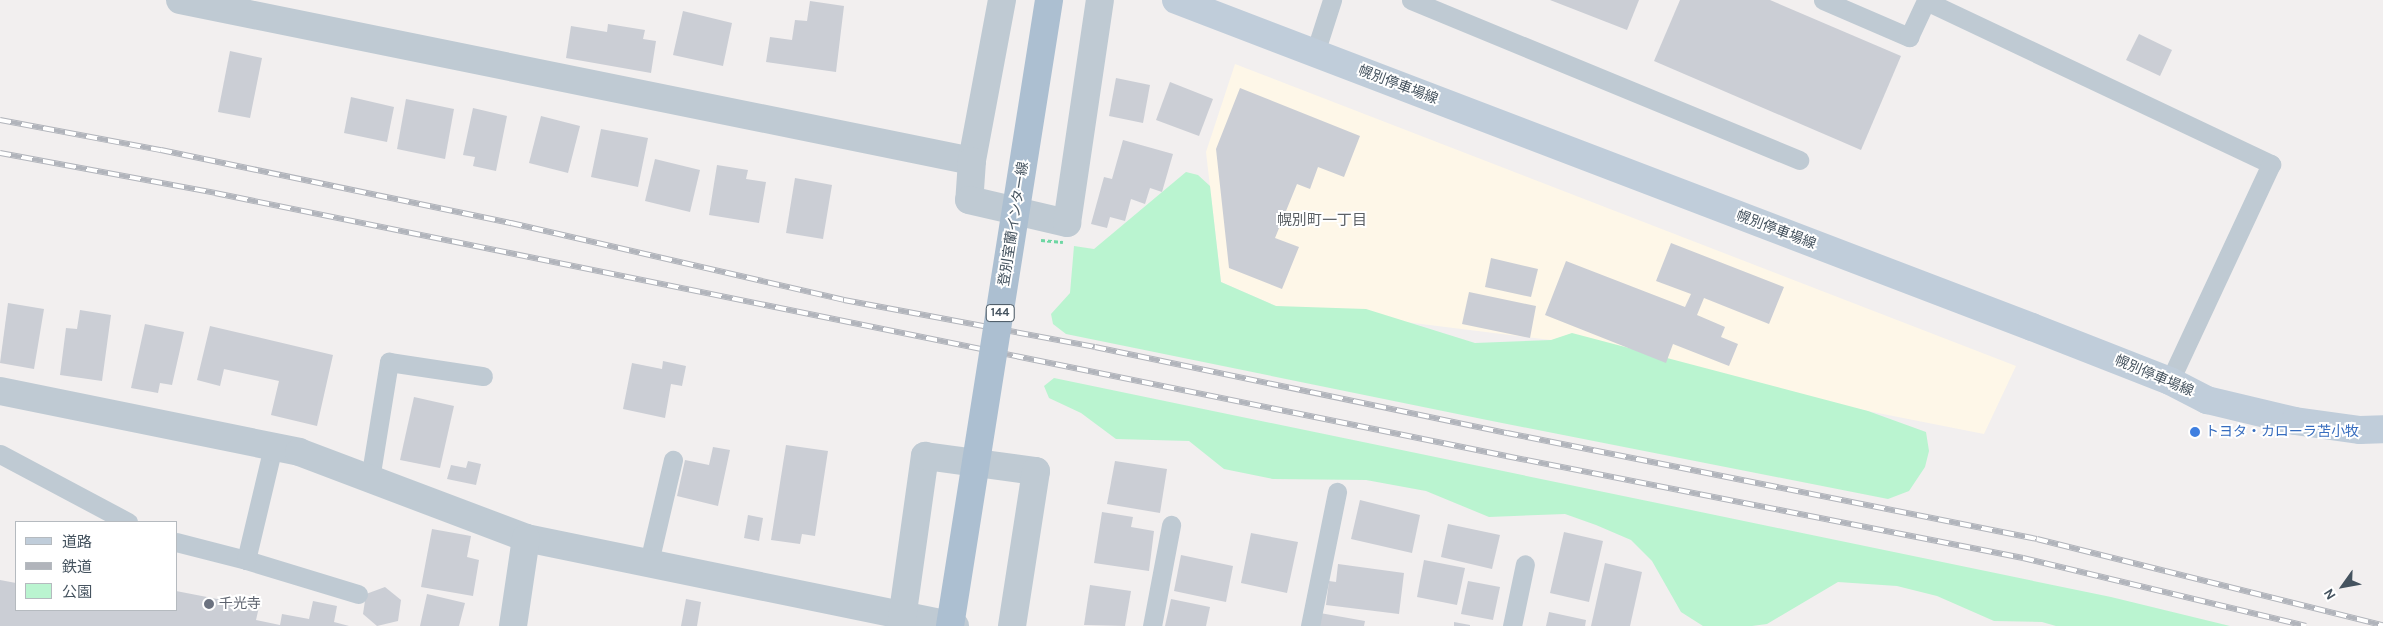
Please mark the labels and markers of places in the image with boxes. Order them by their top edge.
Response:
place label: トヨタ・カローラ苫小牧 [2205,424,2359,440]
marker: トヨタ・カローラ苫小牧 [2189,426,2201,438]
place label: 千光寺 [219,596,261,612]
marker: 千光寺 [203,598,215,610]

